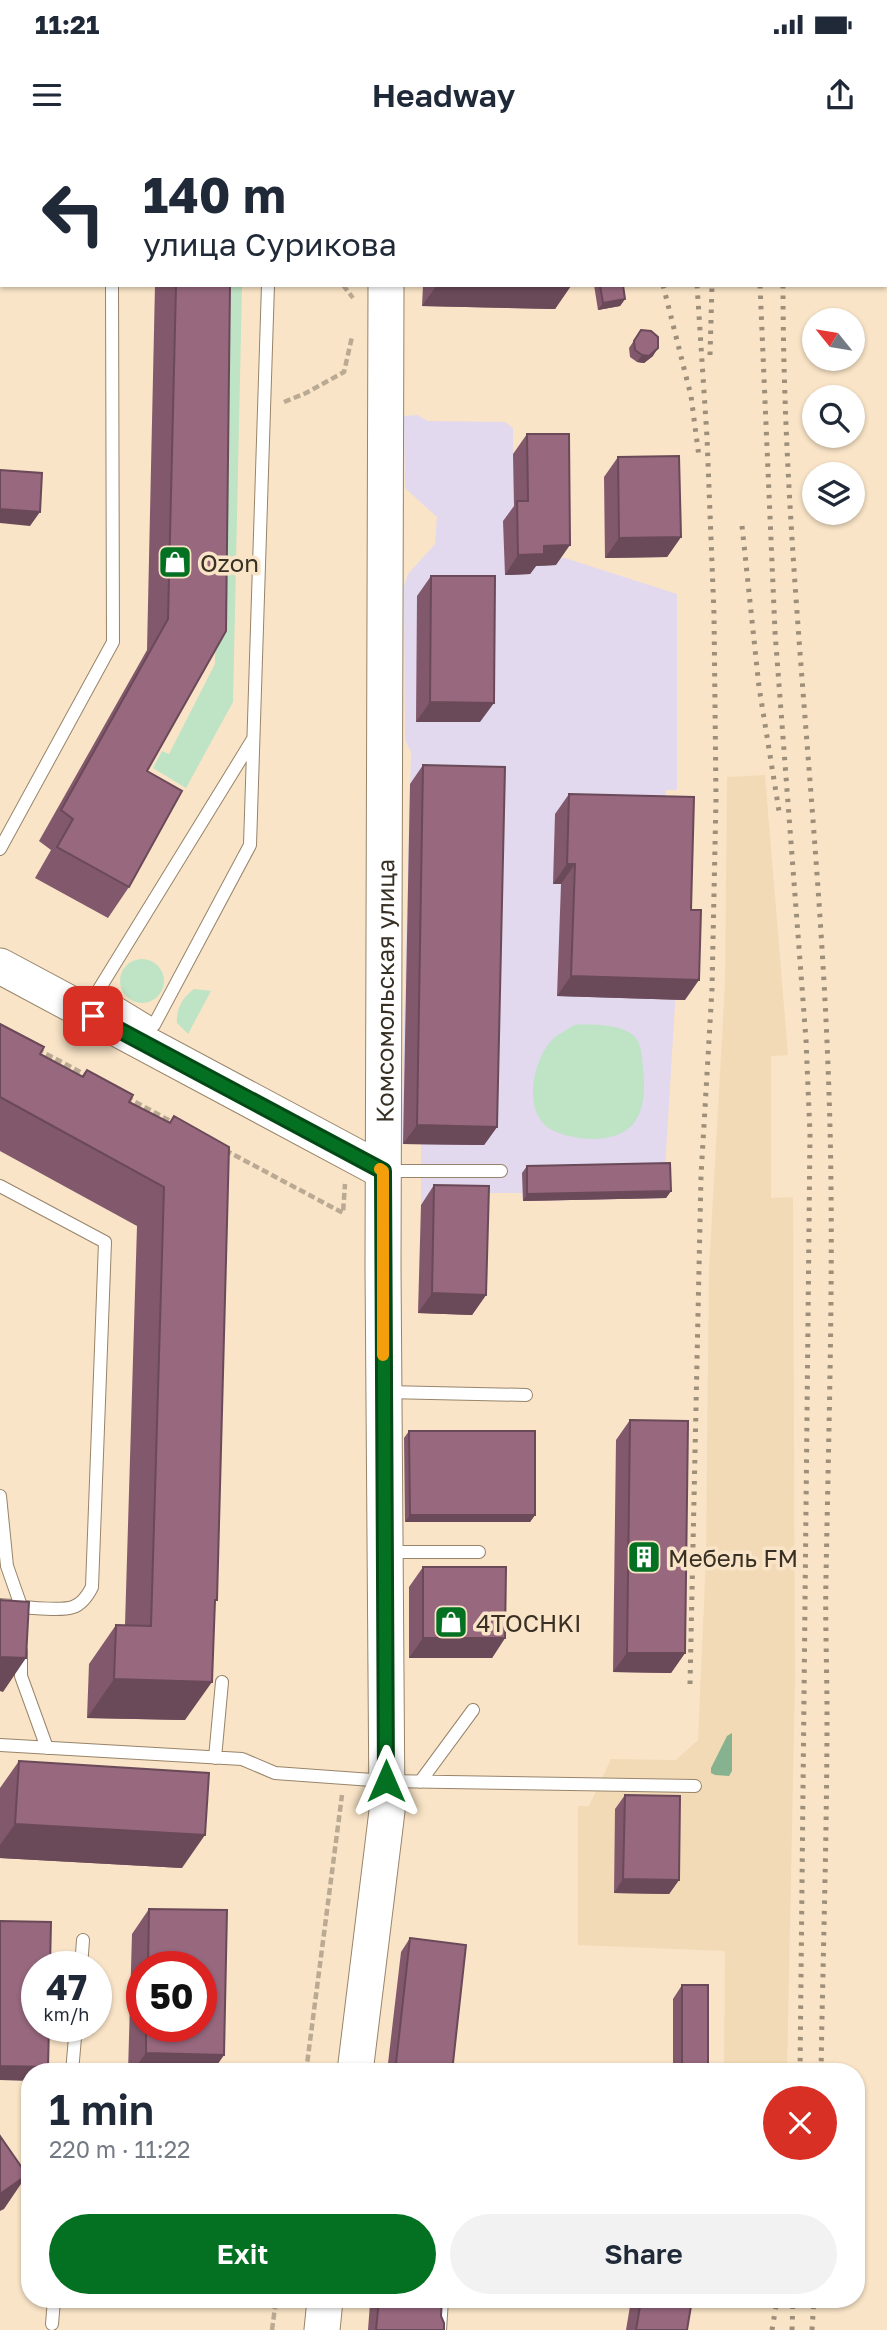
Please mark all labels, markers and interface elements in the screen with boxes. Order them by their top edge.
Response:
text: 11:21 [35,9,99,40]
icon: menu [28,76,66,114]
text: Headway [372,76,515,114]
icon: share [821,76,859,114]
text: 140 m [143,165,286,224]
icon: left [28,168,119,259]
text: улица Сурикова [143,225,397,263]
north arrow [802,308,864,371]
map controls [802,308,865,525]
button: search [802,385,865,448]
button: layers [802,462,865,525]
shop icon: Ozon [156,543,194,581]
place label: Ozon [200,548,259,577]
street label: Комсомольская улица [369,859,399,1123]
pin [63,986,123,1046]
icon: arrive [74,997,112,1035]
building icon: Мебель FM [625,1538,663,1576]
place label: Мебель FM [668,1543,798,1572]
shop icon: 4TOCHKI [432,1603,470,1641]
place label: 4TOCHKI [476,1608,581,1637]
position arrow [349,1744,423,1818]
speed limit sign: 50 [126,1951,217,2042]
text: 47 [46,1966,87,2008]
text: km/h [44,2003,89,2025]
text: 1 min [49,2084,154,2134]
button: close [763,2086,837,2160]
text: 220 m · 11:22 [49,2135,190,2163]
button: Exit [49,2214,436,2294]
button: Share [450,2214,837,2294]

